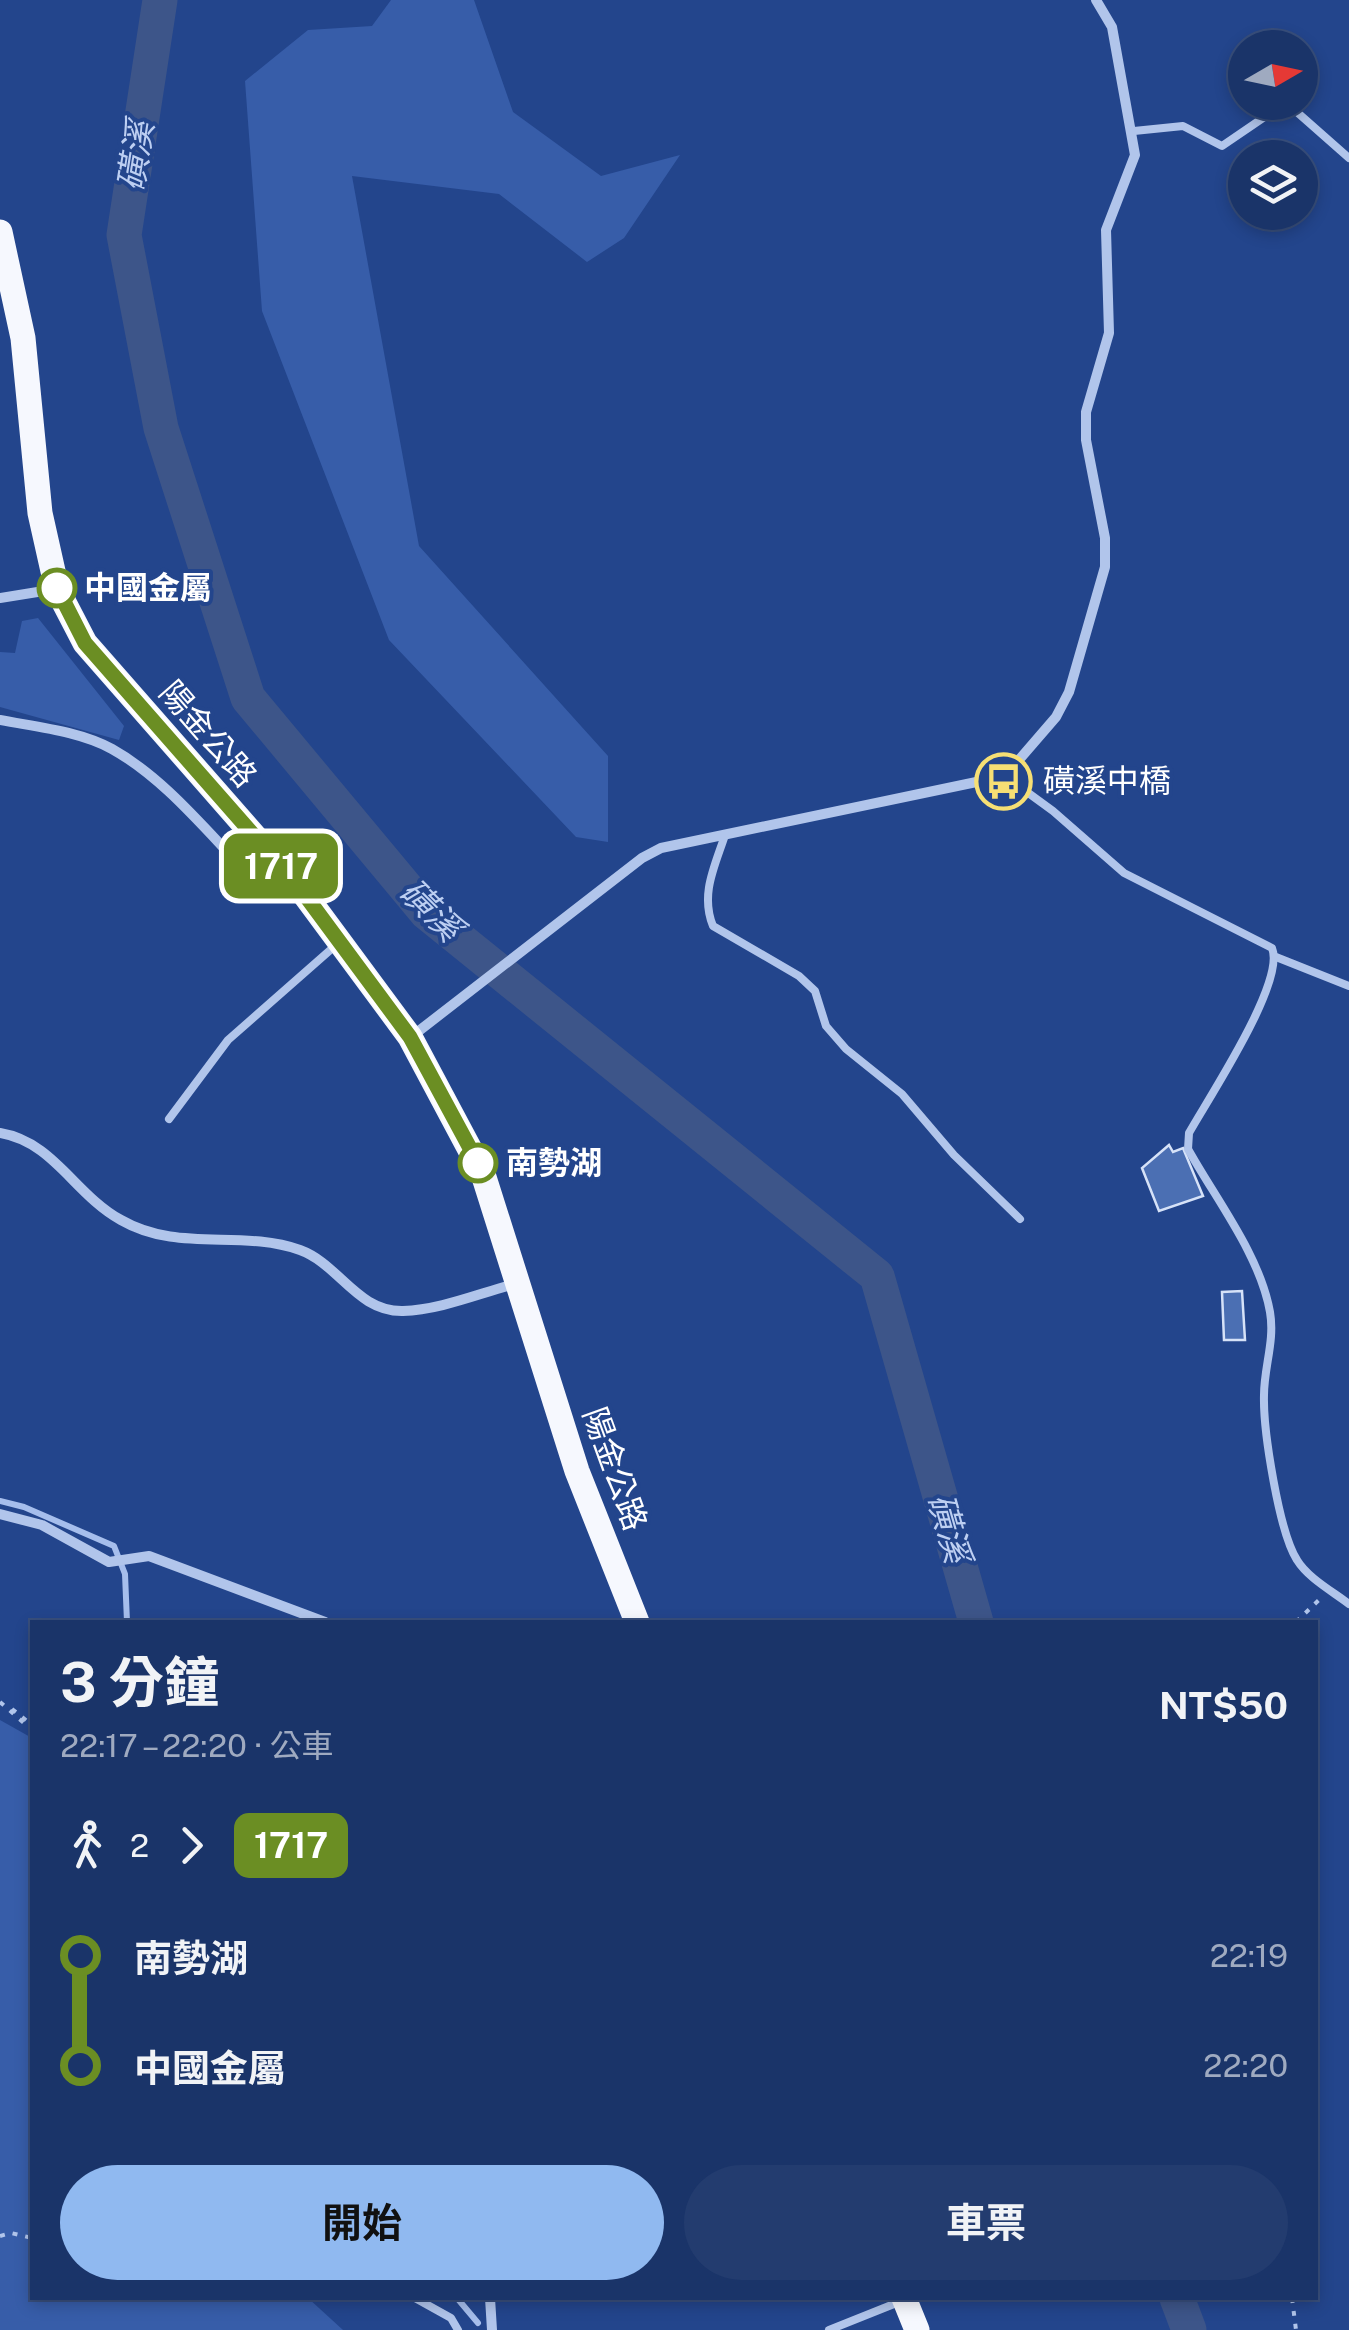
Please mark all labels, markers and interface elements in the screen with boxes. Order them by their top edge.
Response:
north arrow [1228,30,1318,120]
map controls [1228,30,1318,230]
water label: 磺溪 [110,113,162,194]
button: layers [1228,140,1318,230]
marker: 中國金屬 [38,569,76,607]
place label: 中國金屬 [84,569,212,606]
street label: 陽金公路 [152,673,264,794]
bus stop icon: 磺溪中橋 [974,751,1034,811]
place label: 磺溪中橋 [1043,762,1171,799]
line badge: 1717 [211,834,351,898]
text: 1717 [244,846,318,887]
water label: 磺溪 [392,870,474,952]
marker: 南勢湖 [459,1144,497,1182]
place label: 南勢湖 [506,1144,602,1181]
street label: 陽金公路 [576,1402,655,1535]
water label: 磺溪 [920,1489,980,1572]
text: 3 分鐘 [60,1650,219,1714]
text: NT$50 [1159,1683,1288,1728]
text: 22:17 – 22:20 · 公車 [60,1727,333,1764]
icon: walk [60,1818,115,1873]
icon: forward [164,1818,219,1873]
text: 1717 [254,1825,328,1866]
text: 2 [130,1827,149,1864]
text: 南勢湖 [134,1936,248,1981]
text: 22:19 [1210,1937,1288,1974]
text: 中國金屬 [134,2046,286,2091]
text: 22:20 [1203,2047,1288,2084]
button: 開始 [60,2165,664,2280]
button: 車票 [684,2165,1288,2280]

